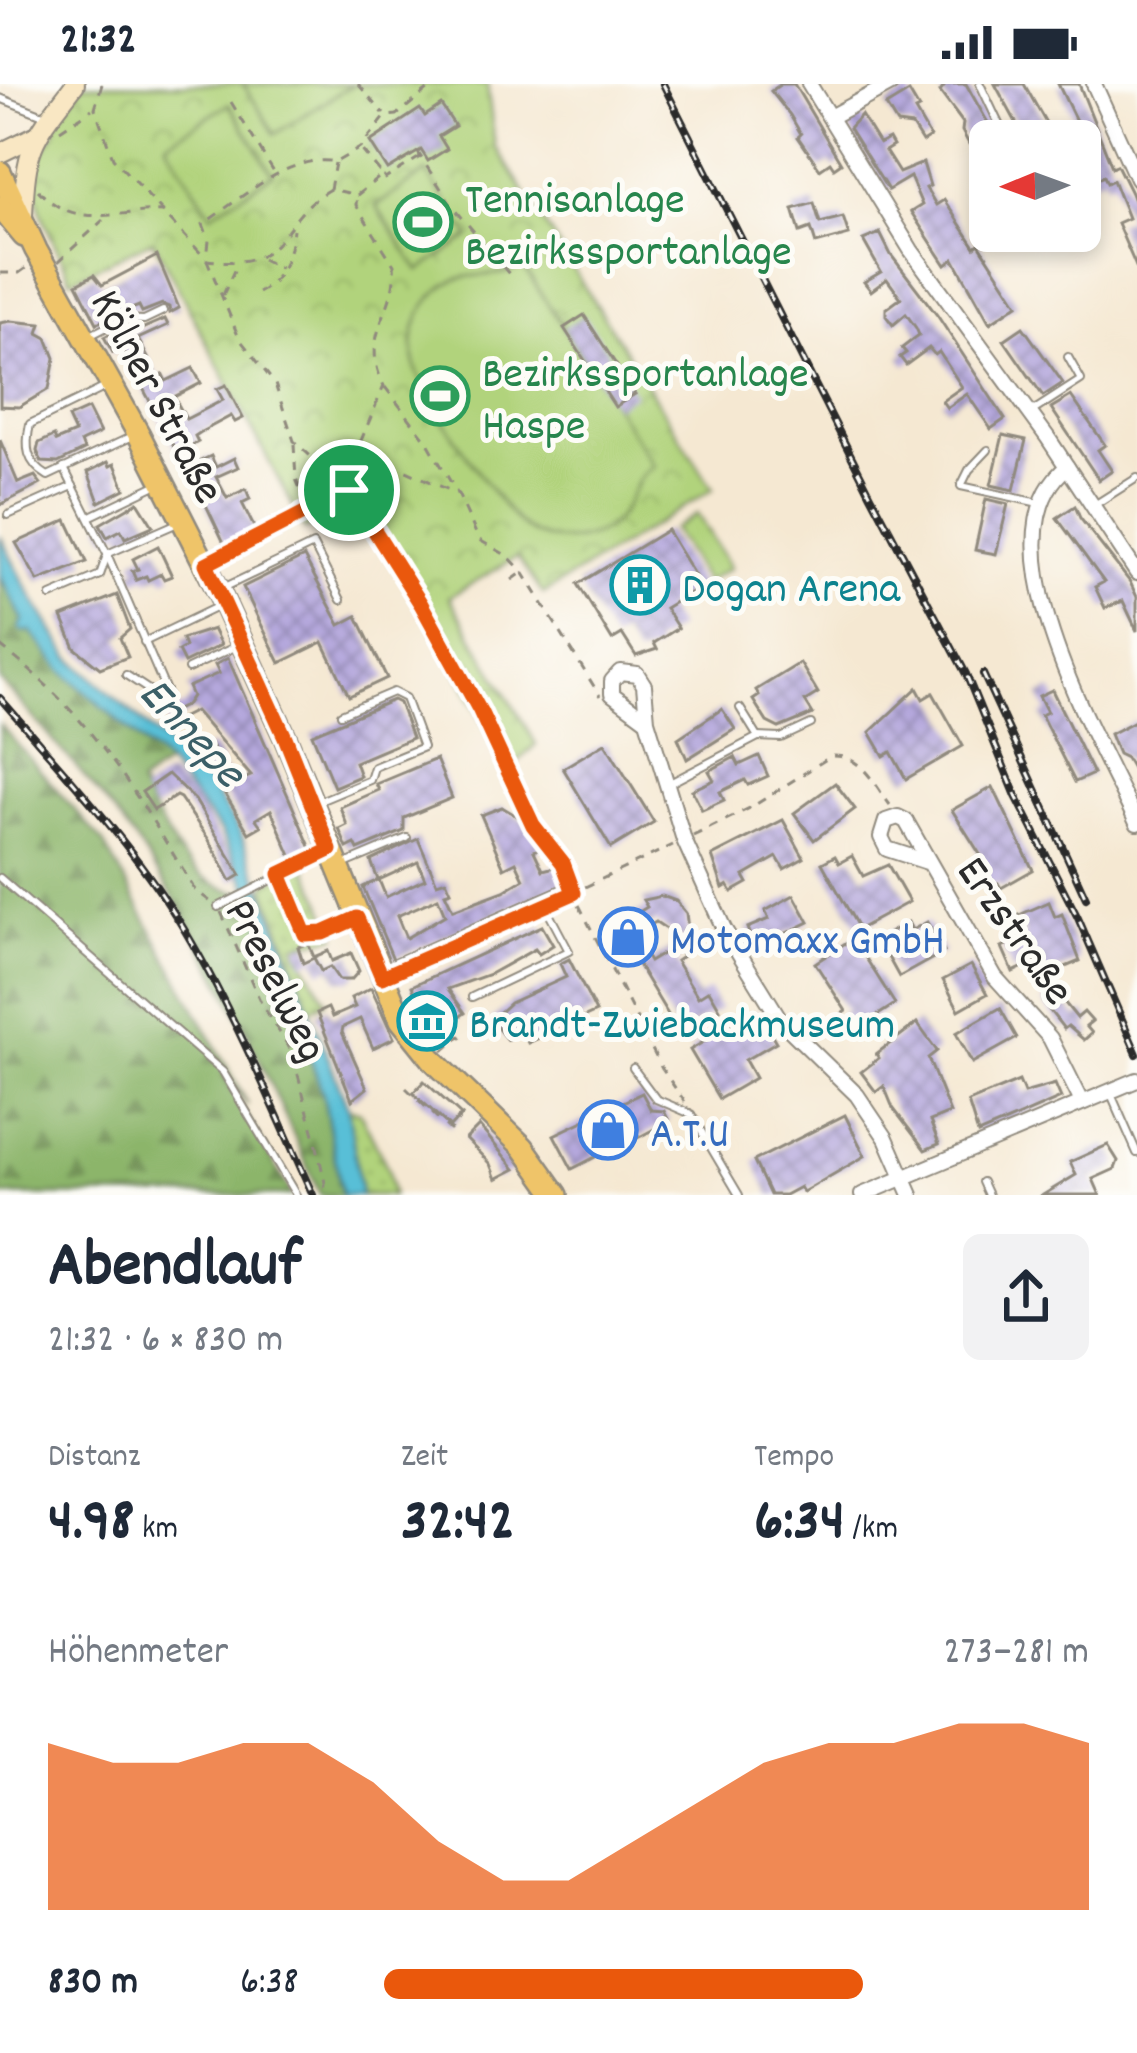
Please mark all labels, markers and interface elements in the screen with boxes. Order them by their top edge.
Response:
text: 21:32 [60,10,137,74]
north arrow [969,120,1101,252]
map controls [969,120,1101,252]
place label: Tennisanlage Bezirkssportanlage [465,171,792,287]
sports icon: Tennisanlage Bezirkssportanlage [392,191,454,253]
street label: Kölner Straße [71,280,237,517]
place label: Bezirkssportanlage Haspe [482,345,809,461]
sports icon: Bezirkssportanlage Haspe [409,365,471,427]
pin [298,439,400,541]
icon: arrive [316,457,382,523]
building icon: Dogan Arena [609,554,671,616]
place label: Dogan Arena [682,560,901,624]
water label: Ennepe [120,664,261,808]
street label: Erzstraße [938,846,1087,1020]
street label: Preselweg [205,890,341,1075]
shop icon: Motomaxx GmbH [597,906,659,968]
place label: Motomaxx GmbH [670,912,945,976]
museum icon: Brandt-Zwiebackmuseum [396,990,458,1052]
place label: Brandt-Zwiebackmuseum [469,996,895,1060]
shop icon: A.T.U [577,1099,639,1161]
place label: A.T.U [650,1105,729,1169]
text: Abendlauf [48,1223,301,1317]
button: share [963,1234,1089,1360]
text: 21:32 · 6 × 830 m [48,1315,283,1370]
text: Distanz [48,1435,140,1482]
text: Zeit [401,1435,448,1482]
text: Tempo [754,1435,834,1482]
text: 4.98 [48,1482,134,1568]
text: 32:42 [401,1482,515,1568]
text: 6:34 [754,1482,845,1568]
text: km [134,1507,178,1554]
text: /km [845,1507,898,1554]
text: Höhenmeter [48,1627,228,1682]
text: 273–281 m [943,1627,1089,1682]
text: 830 m [48,1957,138,2012]
text: 6:38 [240,1957,299,2012]

